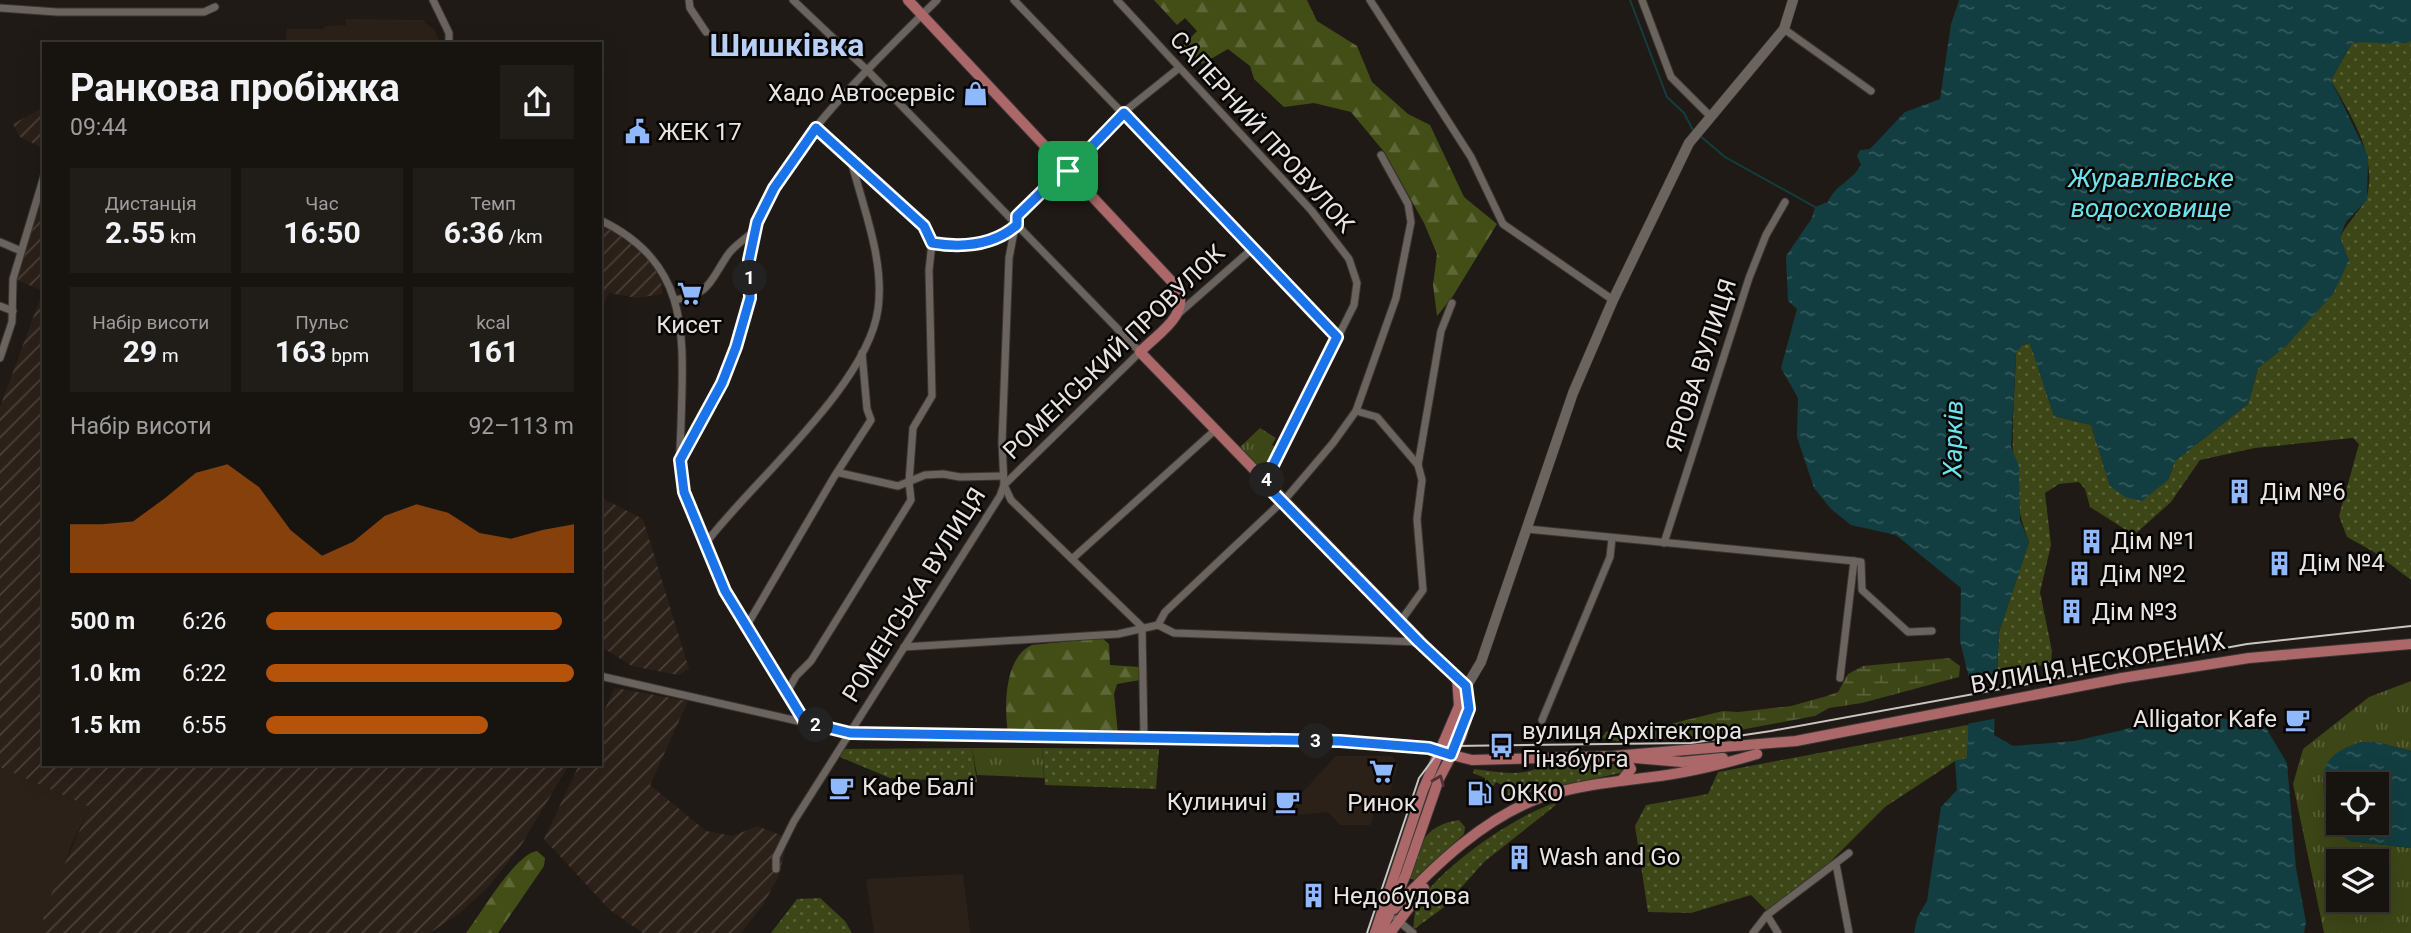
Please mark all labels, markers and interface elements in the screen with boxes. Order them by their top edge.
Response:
street label: САПЕРНИЙ ПРОВУЛОК [1164,25,1360,239]
district label: Шишківка [710,26,864,64]
button: share [500,65,574,139]
text: Ранкова пробіжка [70,66,400,110]
place label: Хадо Автосервіс [768,79,955,107]
shop icon: Хадо Автосервіс [961,79,989,107]
text: 09:44 [70,114,127,141]
public building icon: ЖЕК 17 [624,118,652,146]
place label: ЖЕК 17 [658,118,742,146]
pin [1038,141,1098,201]
icon: arrive [1049,152,1087,190]
water label: Журавлівське водосховище [2066,163,2234,223]
text: Дистанція [105,192,197,215]
text: Час [305,192,339,215]
text: Темп [471,192,516,215]
text: 2.55 [105,215,165,250]
text: 16:50 [283,215,361,250]
text: 6:36 [444,215,504,250]
text: km [165,225,196,248]
text: /km [504,225,543,248]
street label: РОМЕНСЬКИЙ ПРОВУЛОК [998,239,1231,465]
pin: 1 [732,260,768,296]
text: 1 [744,266,755,289]
street label: ЯРОВА ВУЛИЦЯ [1660,275,1742,455]
supermarket icon: Кисет [675,280,703,308]
text: Набір висоти [92,311,209,334]
text: Пульс [295,311,349,334]
text: kcal [476,311,511,334]
place label: Кисет [656,311,722,339]
text: 29 [123,334,157,369]
text: 163 [275,334,326,369]
text: 161 [468,334,519,369]
text: m [157,344,179,367]
text: bpm [326,344,369,367]
water label: Харків [1937,400,1969,479]
text: Набір висоти [70,413,212,440]
text: 92–113 m [468,413,574,440]
pin: 4 [1250,462,1284,498]
text: 4 [1261,468,1272,491]
building icon: Дім №6 [2226,478,2254,506]
place label: Дім №6 [2260,478,2346,506]
street label: РОМЕНСЬКА ВУЛИЦЯ [837,483,991,707]
building icon: Дім №1 [2077,527,2105,555]
place label: Дім №1 [2111,527,2197,555]
building icon: Дім №4 [2265,549,2293,577]
place label: Дім №4 [2299,549,2385,577]
building icon: Дім №2 [2066,560,2094,588]
place label: Дім №2 [2100,560,2186,588]
building icon: Дім №3 [2058,598,2086,626]
place label: Дім №3 [2092,598,2178,626]
text: 500 m [70,608,135,635]
text: 6:26 [182,608,226,635]
street label: ВУЛИЦЯ НЕСКОРЕНИХ [1968,627,2228,699]
text: 1.0 km [70,660,141,687]
text: 6:22 [182,660,226,687]
place label: Alligator Kafe [2133,705,2277,733]
cafe icon: Alligator Kafe [2283,705,2311,733]
pin: 2 [798,708,834,742]
text: 1.5 km [70,712,141,739]
text: 6:55 [182,712,226,739]
text: 2 [810,713,821,736]
place label: вулиця Архітектора Гінзбурга [1522,717,1742,773]
pin: 3 [1298,724,1334,758]
text: 3 [1310,729,1321,752]
bus stop icon: вулиця Архітектора Гінзбурга [1488,731,1516,759]
supermarket icon: Ринок [1368,758,1396,786]
map controls [2326,772,2389,912]
button: locate [2326,772,2389,835]
cafe icon: Кафе Балі [828,773,856,801]
place label: Кафе Балі [862,773,974,801]
one-way arrow [1431,775,1445,787]
fuel station icon: ОККО [1466,779,1494,807]
place label: ОККО [1500,779,1564,807]
place label: Кулиничі [1167,788,1267,816]
cafe icon: Кулиничі [1273,788,1301,816]
place label: Ринок [1347,789,1417,817]
building icon: Wash and Go [1505,843,1533,871]
place label: Wash and Go [1539,843,1680,871]
button: layers [2326,849,2389,912]
building icon: Недобудова [1299,882,1327,910]
place label: Недобудова [1333,882,1470,910]

